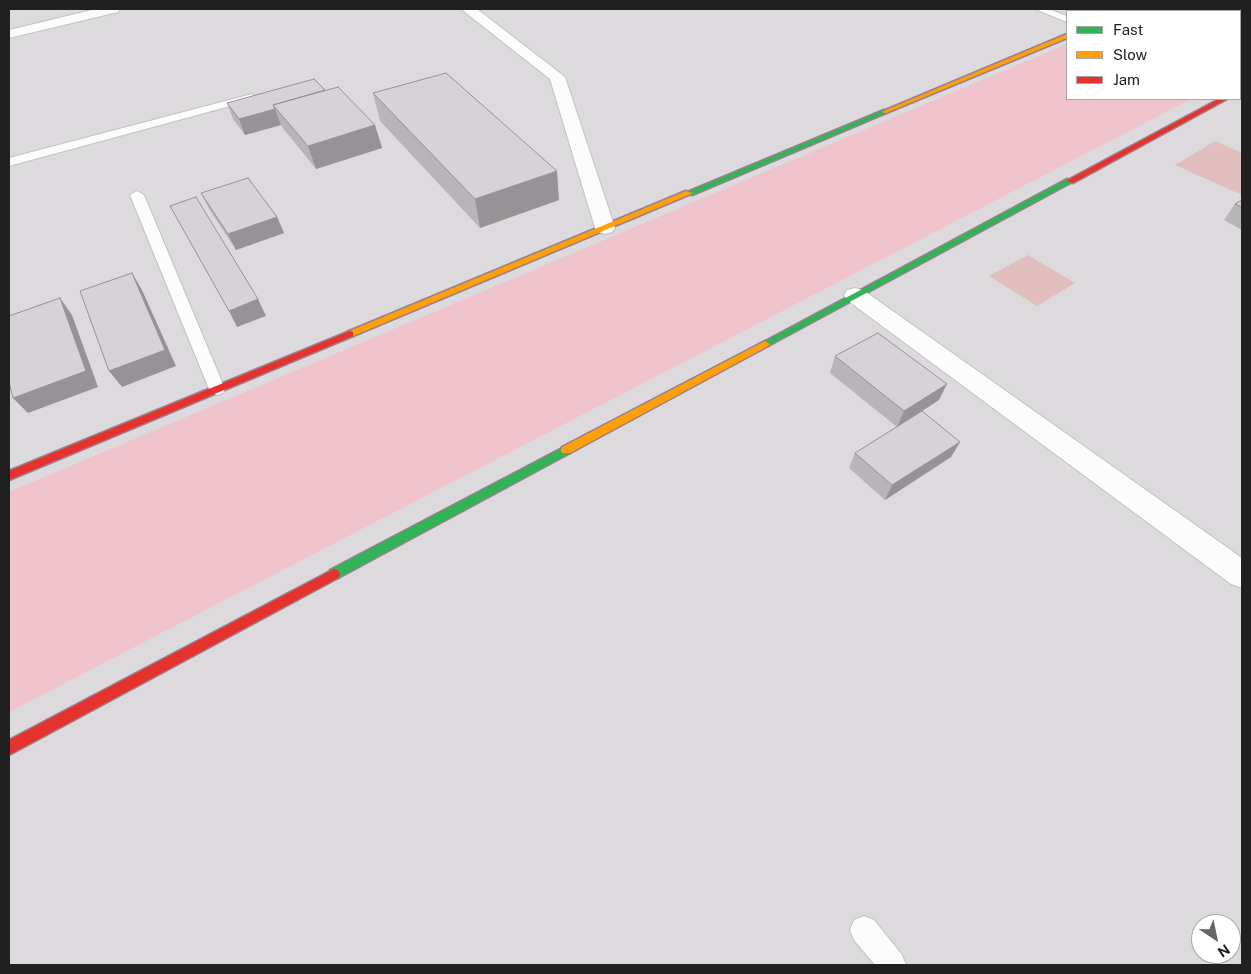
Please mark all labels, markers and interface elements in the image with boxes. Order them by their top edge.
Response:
legend [1066,10,1241,100]
text: Fast [1113,21,1143,38]
text: Slow [1113,46,1147,63]
text: Jam [1113,71,1140,88]
north arrow [1191,914,1241,964]
text: N [1215,941,1233,960]

